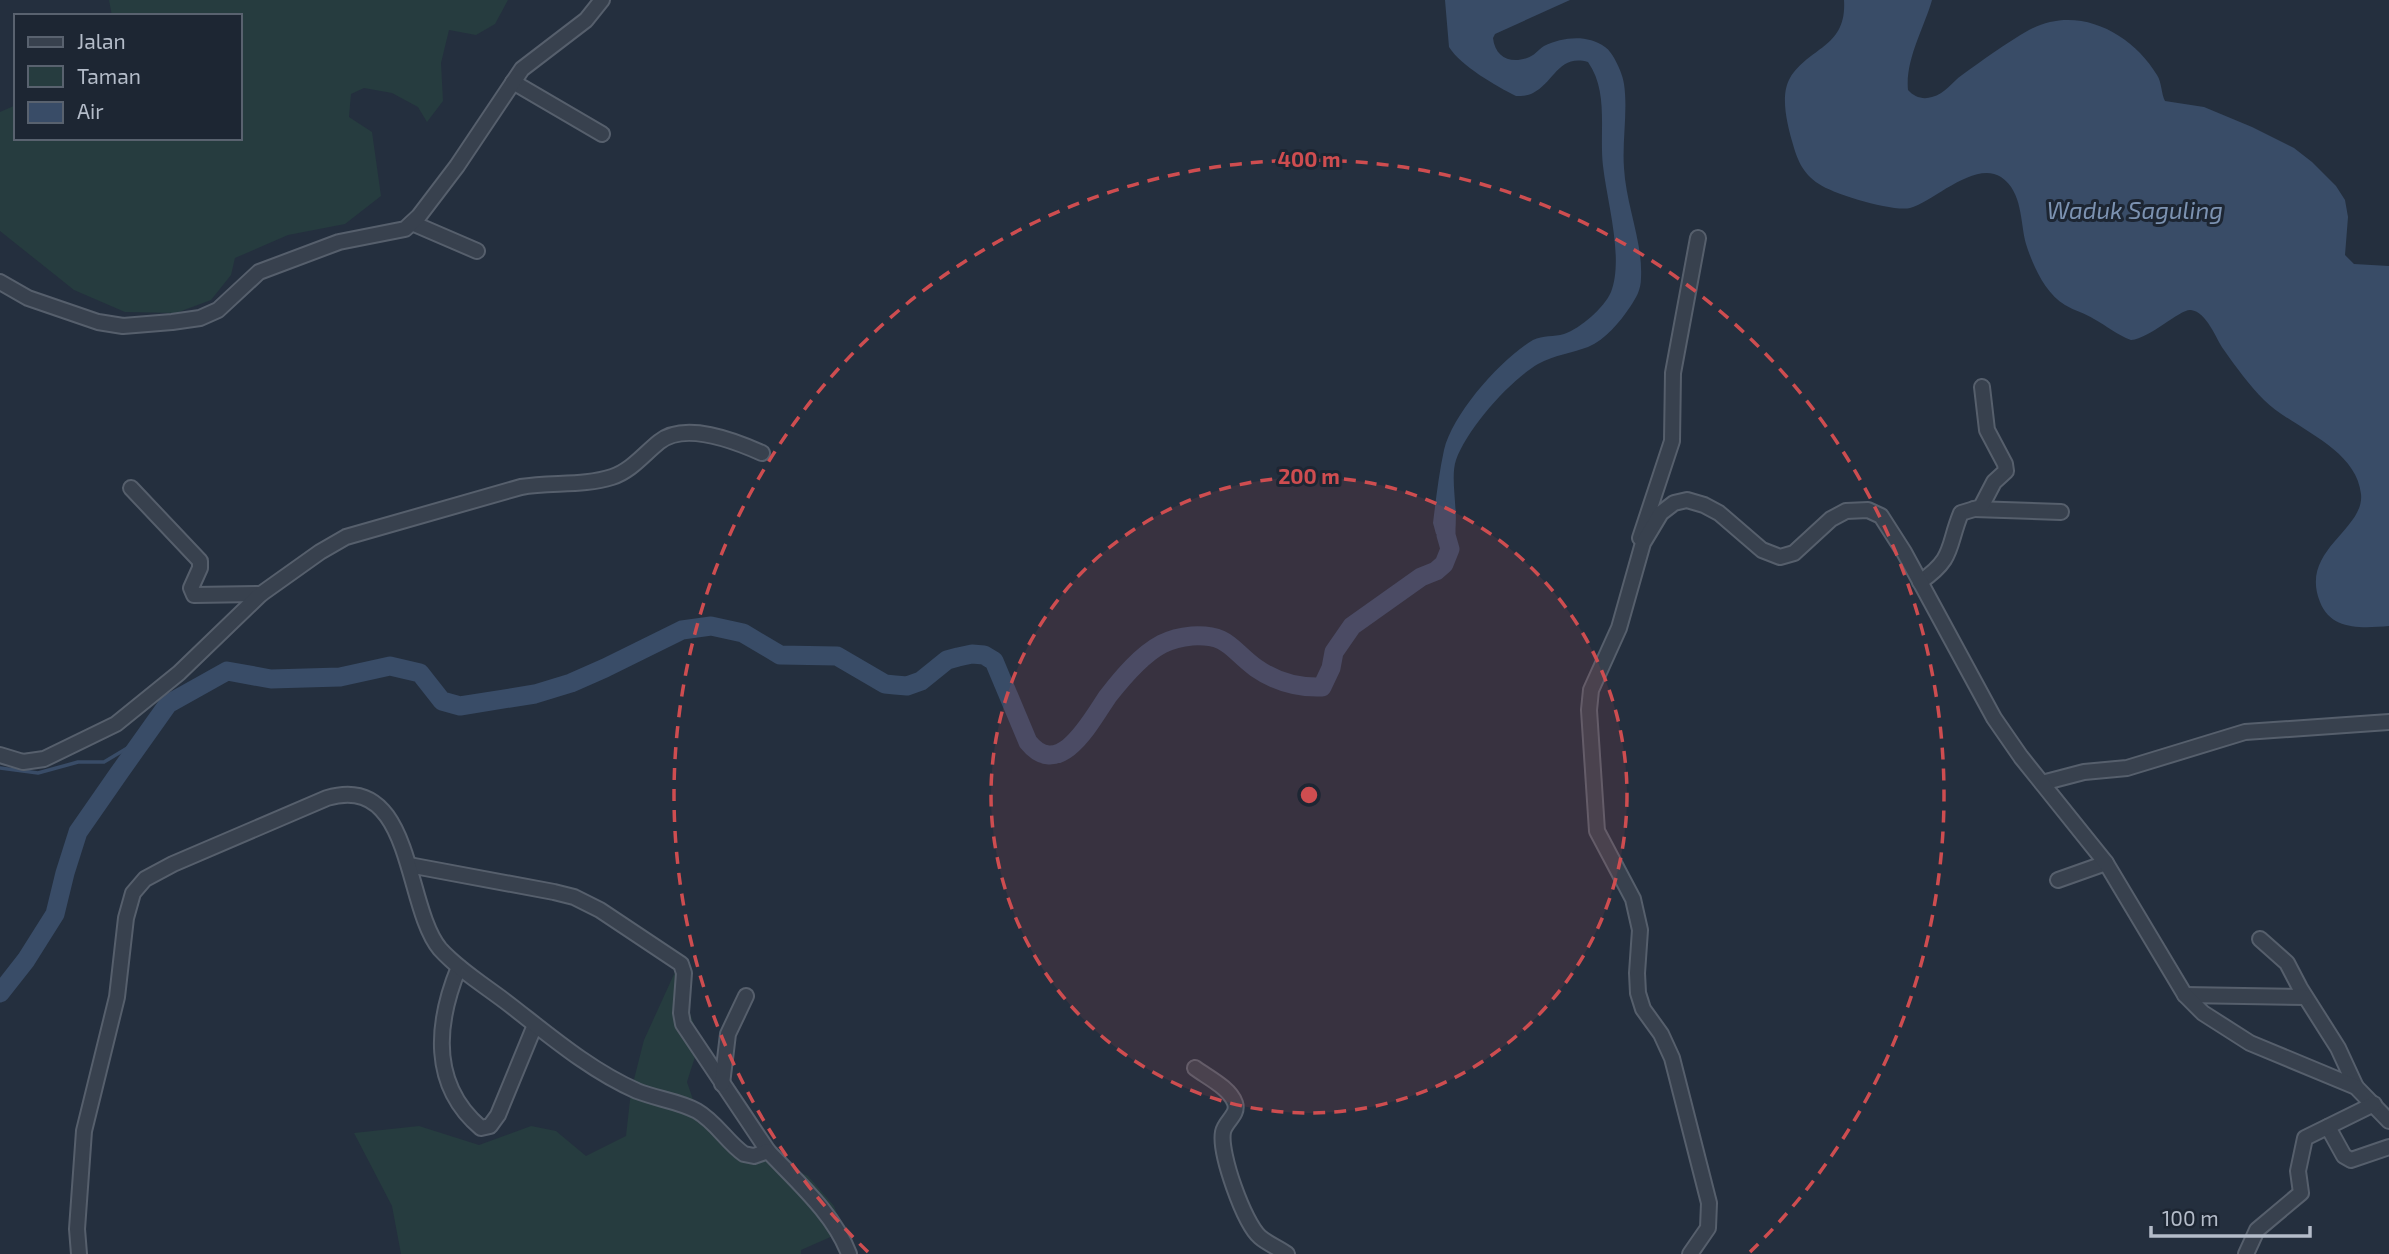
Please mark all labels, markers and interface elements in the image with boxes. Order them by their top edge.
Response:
legend [14,14,242,140]
text: Jalan [77,28,126,53]
text: Taman [77,63,141,88]
text: Air [77,98,104,123]
text: 400 m [1278,146,1340,171]
water label: Waduk Saguling [2047,195,2223,224]
text: 200 m [1278,463,1340,488]
centre of rings [1297,783,1321,807]
scale bar [2151,1194,2310,1238]
text: 100 m [2162,1205,2219,1230]

